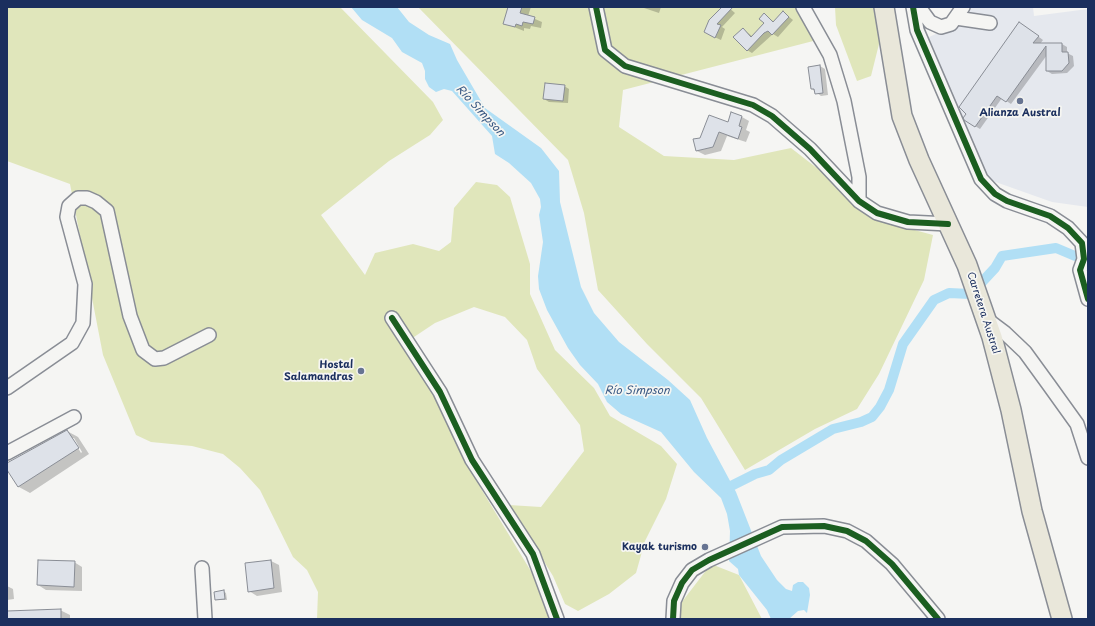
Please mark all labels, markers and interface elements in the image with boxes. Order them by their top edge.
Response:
water label: Río Simpson [453,83,507,139]
marker: Alianza Austral [1015,96,1025,106]
place label: Alianza Austral [979,107,1061,119]
street label: Carretera Austral [964,270,1002,356]
place label: Hostal Salamandras [284,359,353,382]
marker: Hostal Salamandras [356,366,366,376]
water label: Río Simpson [604,384,670,398]
place label: Kayak turismo [622,541,697,553]
marker: Kayak turismo [700,542,710,552]

